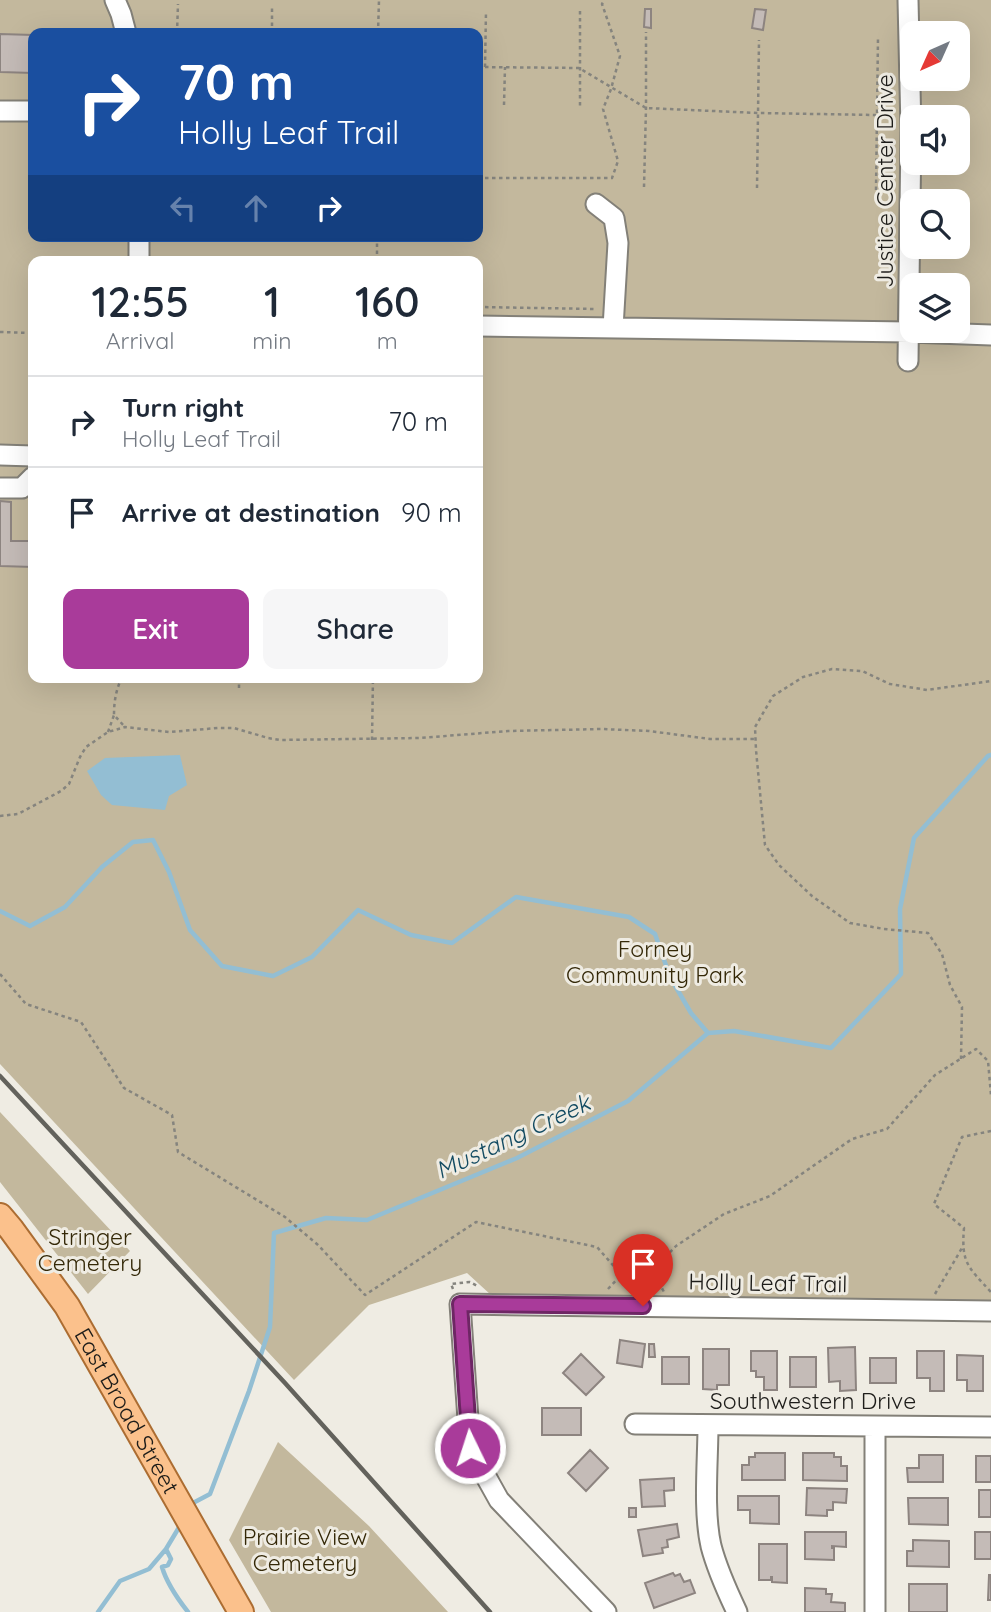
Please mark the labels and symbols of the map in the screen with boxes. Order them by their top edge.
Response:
north arrow [900,21,970,91]
street label: Justice Center Drive [870,74,899,288]
park label: Forney Community Park [566,934,744,989]
water label: Mustang Creek [430,1086,597,1185]
park label: Stringer Cemetery [38,1222,142,1277]
pin [613,1234,673,1306]
street label: Holly Leaf Trail [688,1267,848,1298]
street label: East Broad Street [68,1323,186,1499]
street label: Southwestern Drive [710,1386,916,1415]
position arrow [433,1411,507,1485]
park label: Prairie View Cemetery [243,1522,367,1577]

